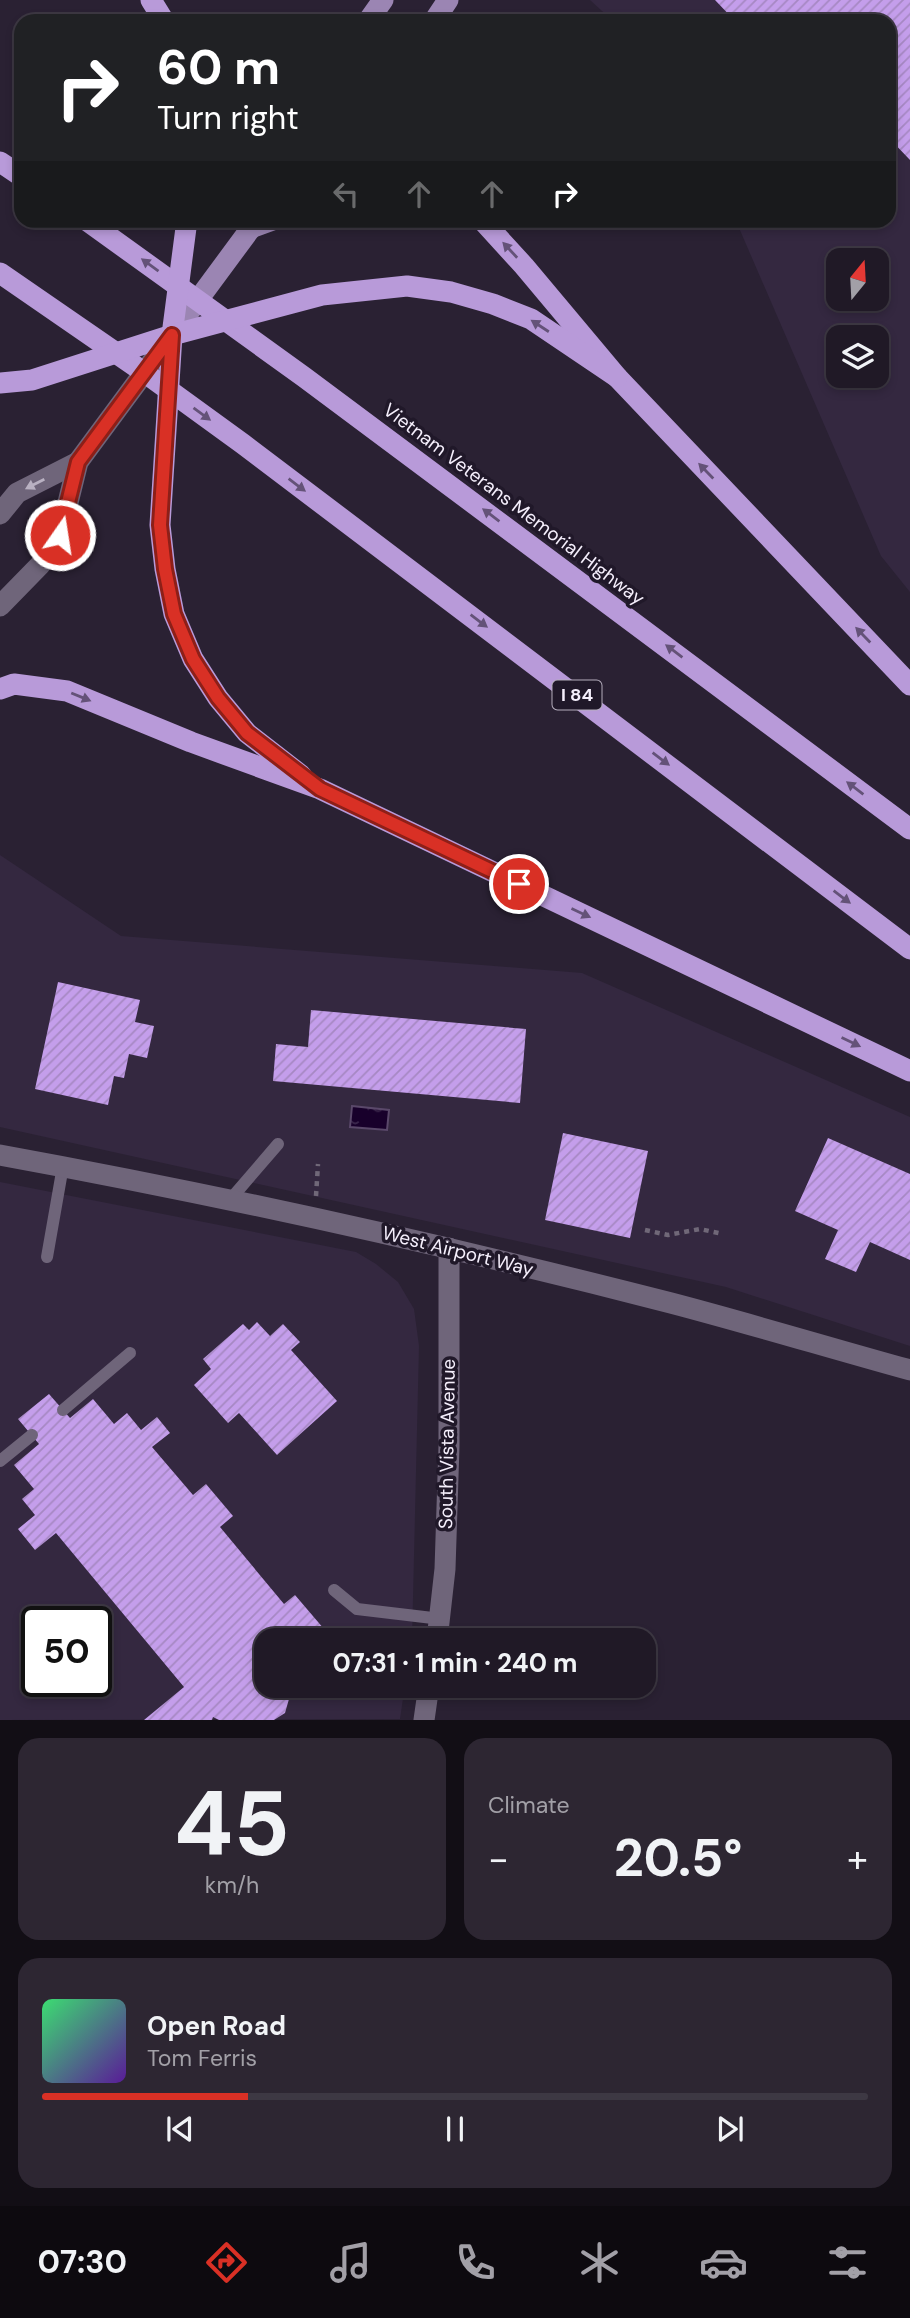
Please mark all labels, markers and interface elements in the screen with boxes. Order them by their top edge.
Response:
text: 60 m [157,35,280,99]
icon: right [42,42,133,133]
text: Turn right [157,97,299,139]
icon: left [327,175,365,213]
icon: ahead [400,175,438,213]
icon: ahead [473,175,511,213]
icon: right [546,175,584,213]
one-way arrow [502,242,518,259]
north arrow [826,248,889,312]
map controls [826,248,889,388]
one-way arrow [141,258,159,272]
one-way arrow [530,319,550,332]
button: layers [826,325,889,388]
street label: Vietnam Veterans Memorial Highway [378,397,650,611]
one-way arrow [193,407,211,421]
one-way arrow [698,462,714,479]
one-way arrow [288,477,306,492]
one-way arrow [25,478,45,489]
position arrow [23,498,97,572]
one-way arrow [483,507,501,522]
one-way arrow [470,614,488,628]
one-way arrow [856,627,872,644]
one-way arrow [664,644,683,658]
road number: I 84 [552,680,602,710]
one-way arrow [71,691,91,703]
one-way arrow [651,751,669,766]
one-way arrow [847,780,865,795]
pin [489,854,549,914]
icon: arrive [500,865,538,903]
one-way arrow [832,889,850,904]
one-way arrow [571,907,591,919]
one-way arrow [841,1036,861,1048]
street label: West Airport Way [380,1220,537,1282]
street label: South Vista Avenue [433,1359,461,1529]
speed limit sign: 50 [21,1606,112,1697]
text: 07:31 · 1 min · 240 m [332,1646,578,1680]
text: 45 [174,1765,290,1883]
text: Climate [488,1790,570,1820]
text: 20.5° [614,1824,742,1892]
text: − [488,1834,509,1884]
text: + [847,1834,868,1884]
text: km/h [205,1870,259,1900]
text: Open Road [147,2009,286,2043]
text: Tom Ferris [147,2043,257,2073]
icon: previous [161,2110,199,2148]
icon: pause [436,2110,474,2148]
icon: next [711,2110,749,2148]
icon: directions [202,2238,251,2287]
icon: music [326,2238,375,2287]
icon: phone [451,2238,500,2287]
icon: climate [575,2238,624,2287]
icon: car [699,2238,748,2287]
icon: filters [823,2238,872,2287]
text: 07:30 [38,2241,127,2283]

